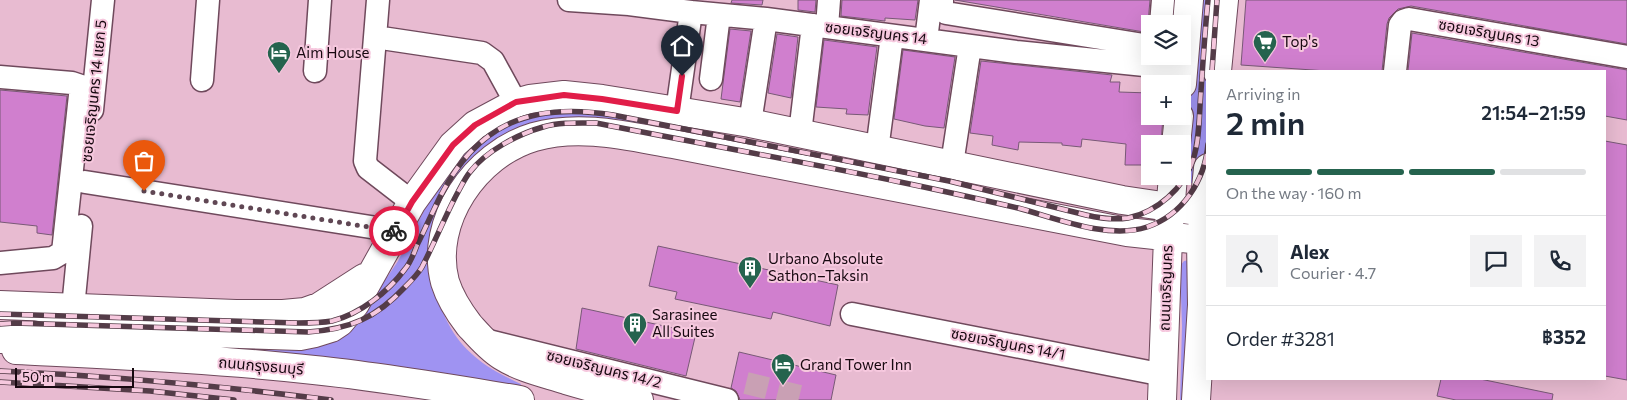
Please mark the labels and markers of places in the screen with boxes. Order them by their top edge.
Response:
pin [661,25,703,76]
supermarket icon: Top's [1252,29,1278,63]
place label: Top's [1282,32,1318,50]
hotel icon: Aim House [266,40,292,74]
place label: Aim House [296,43,370,61]
pin [123,140,165,191]
place label: Urbano Absolute Sathon–Taksin [768,249,883,284]
building icon: Urbano Absolute Sathon–Taksin [737,255,763,289]
place label: Sarasinee All Suites [652,305,718,340]
building icon: Sarasinee All Suites [622,311,648,345]
hotel icon: Grand Tower Inn [770,352,796,386]
place label: Grand Tower Inn [800,355,912,373]

